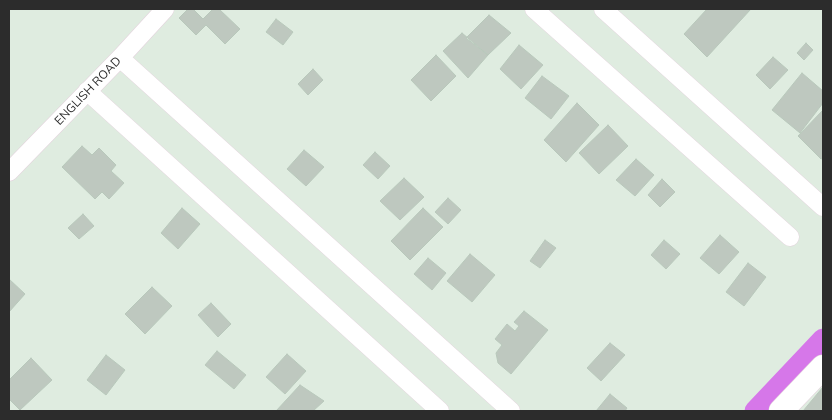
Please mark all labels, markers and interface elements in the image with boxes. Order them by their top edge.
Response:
street label: ENGLISH ROAD [52,54,124,128]

